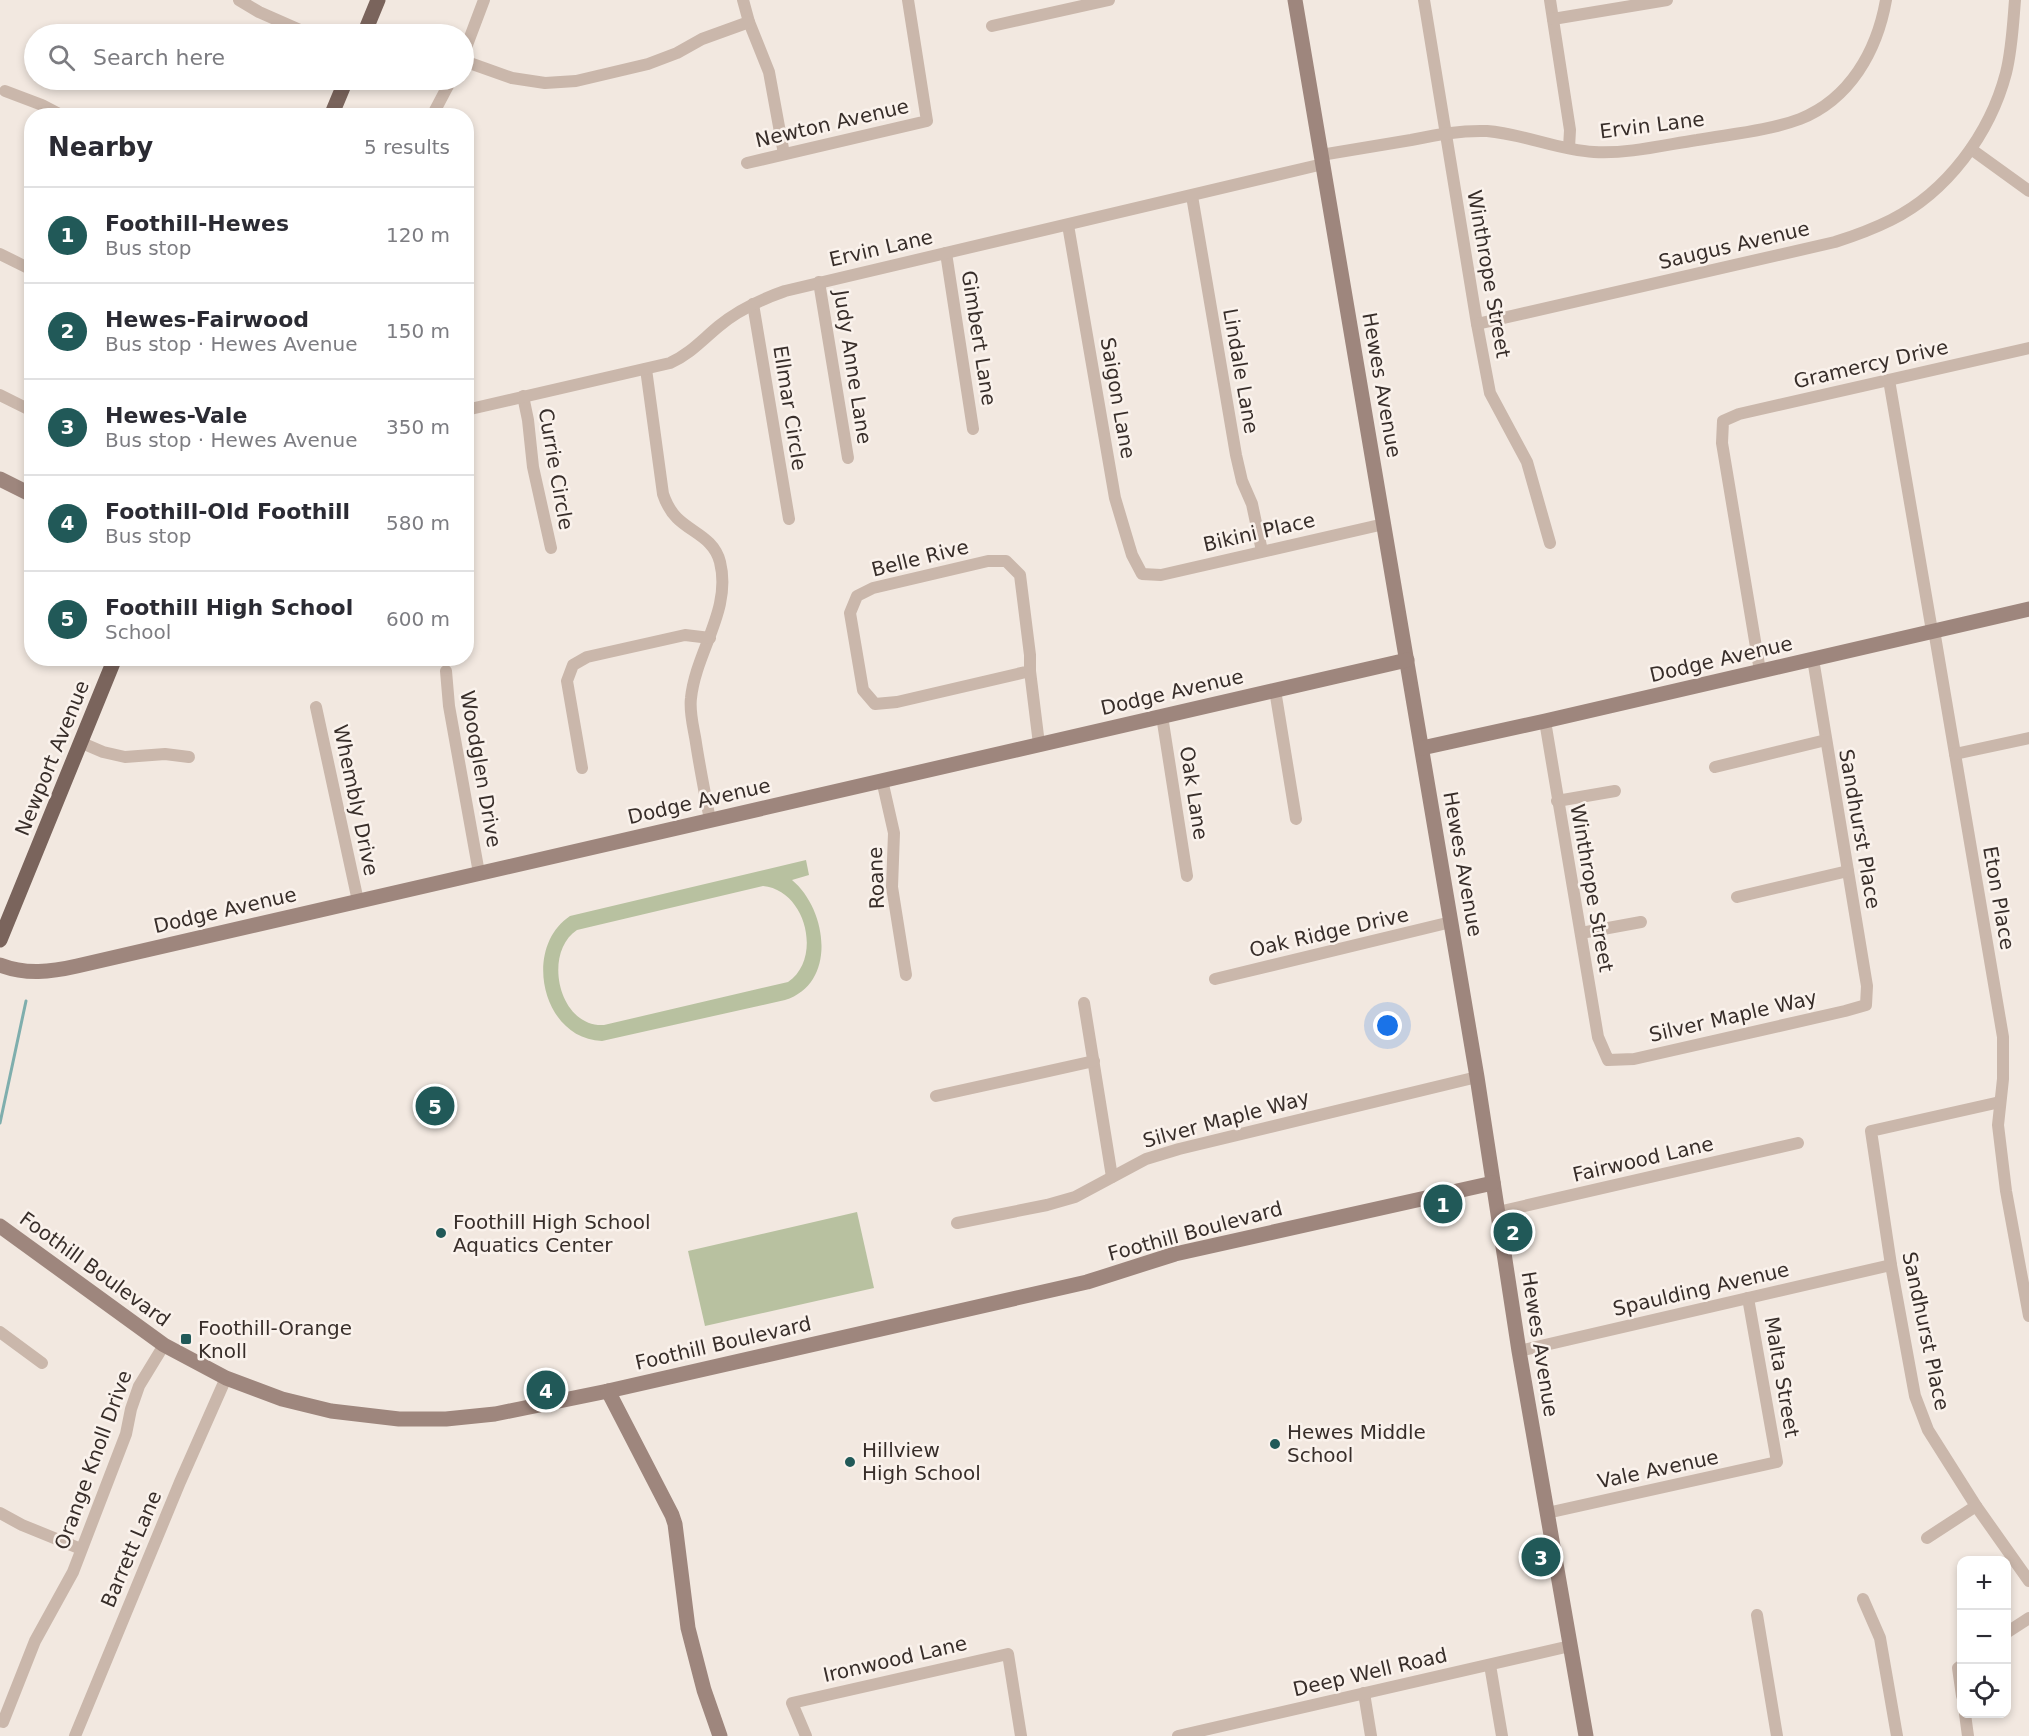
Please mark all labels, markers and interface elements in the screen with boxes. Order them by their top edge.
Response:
search box [24,24,474,90]
icon: search [45,41,78,74]
text: Search here [93,45,225,70]
street label: Newton Avenue [753,94,911,152]
street label: Ervin Lane [1598,107,1706,143]
text: Nearby [48,132,153,162]
text: 5 results [364,135,450,159]
street label: Winthrope Street [1462,188,1516,360]
text: Foothill-Hewes [105,211,289,236]
street label: Saugus Avenue [1656,216,1812,274]
text: 1 [61,223,74,247]
text: 120 m [386,223,450,247]
street label: Ervin Lane [827,224,935,272]
text: Bus stop [105,236,191,260]
street label: Gimbert Lane [956,269,1002,407]
street label: Judy Anne Lane [829,286,877,446]
street label: Lindale Lane [1218,306,1264,436]
text: Hewes-Fairwood [105,307,309,332]
street label: Hewes Avenue [1357,310,1407,460]
text: 2 [61,319,74,343]
text: 150 m [386,319,450,343]
text: Bus stop · Hewes Avenue [105,332,358,356]
street label: Saigon Lane [1096,335,1140,461]
street label: Gramercy Drive [1791,335,1951,393]
street label: Ellmar Circle [768,344,812,472]
text: Hewes-Vale [105,403,247,428]
street label: Currie Circle [533,406,579,532]
text: 3 [61,415,74,439]
text: 350 m [386,415,450,439]
text: Bus stop · Hewes Avenue [105,428,358,452]
text: Foothill-Old Foothill [105,499,350,524]
street label: Bikini Place [1201,507,1317,557]
text: 4 [61,511,74,535]
text: 580 m [386,511,450,535]
text: Bus stop [105,524,191,548]
street label: Belle Rive [869,534,971,582]
text: Foothill High School [105,595,353,620]
text: 5 [61,607,74,631]
text: 600 m [386,607,450,631]
text: School [105,620,171,644]
street label: Dodge Avenue [1647,631,1795,687]
street label: Dodge Avenue [1098,664,1246,720]
street label: Newport Avenue [10,677,94,839]
street label: Woodglen Drive [455,689,507,849]
street label: Whembly Drive [328,722,384,878]
street label: Oak Lane [1175,745,1213,841]
street label: Sandhurst Place [1834,747,1886,911]
street label: Dodge Avenue [625,773,773,829]
street label: Hewes Avenue [1438,789,1488,939]
street label: Winthrope Street [1565,802,1619,974]
street label: Eton Place [1978,844,2020,952]
street label: Roane [863,846,889,910]
street label: Dodge Avenue [151,882,299,938]
street label: Oak Ridge Drive [1247,902,1411,962]
street label: Silver Maple Way [1647,985,1819,1047]
your location [1373,1011,1402,1040]
pin: 5 [416,1084,454,1128]
street label: Silver Maple Way [1140,1085,1312,1153]
street label: Fairwood Lane [1570,1131,1716,1187]
pin: 1 [1424,1182,1462,1226]
street label: Foothill Boulevard [1105,1196,1285,1266]
street label: Foothill Boulevard [15,1206,175,1332]
place label: Foothill High School Aquatics Center [453,1210,651,1257]
pin: 2 [1494,1210,1532,1254]
marker: Foothill High School Aquatics Center [434,1226,448,1240]
street label: Sandhurst Place [1897,1249,1955,1413]
street label: Spaulding Avenue [1611,1257,1791,1321]
street label: Hewes Avenue [1517,1269,1563,1419]
street label: Foothill Boulevard [633,1311,813,1375]
street label: Malta Street [1760,1315,1804,1439]
place label: Foothill-Orange Knoll [198,1316,352,1363]
marker: Foothill-Orange Knoll [179,1332,193,1346]
street label: Orange Knoll Drive [49,1367,137,1553]
pin: 4 [526,1368,566,1412]
place label: Hewes Middle School [1287,1420,1426,1467]
marker: Hewes Middle School [1268,1437,1282,1451]
place label: Hillview High School [862,1438,981,1485]
street label: Vale Avenue [1595,1444,1721,1494]
marker: Hillview High School [843,1455,857,1469]
street label: Barrett Lane [96,1487,166,1611]
pin: 3 [1522,1534,1560,1580]
map controls [1957,1556,2011,1718]
button: + [1957,1556,2011,1610]
button: − [1957,1610,2011,1664]
street label: Ironwood Lane [821,1631,969,1687]
street label: Deep Well Road [1291,1643,1449,1701]
button: locate [1957,1664,2011,1718]

